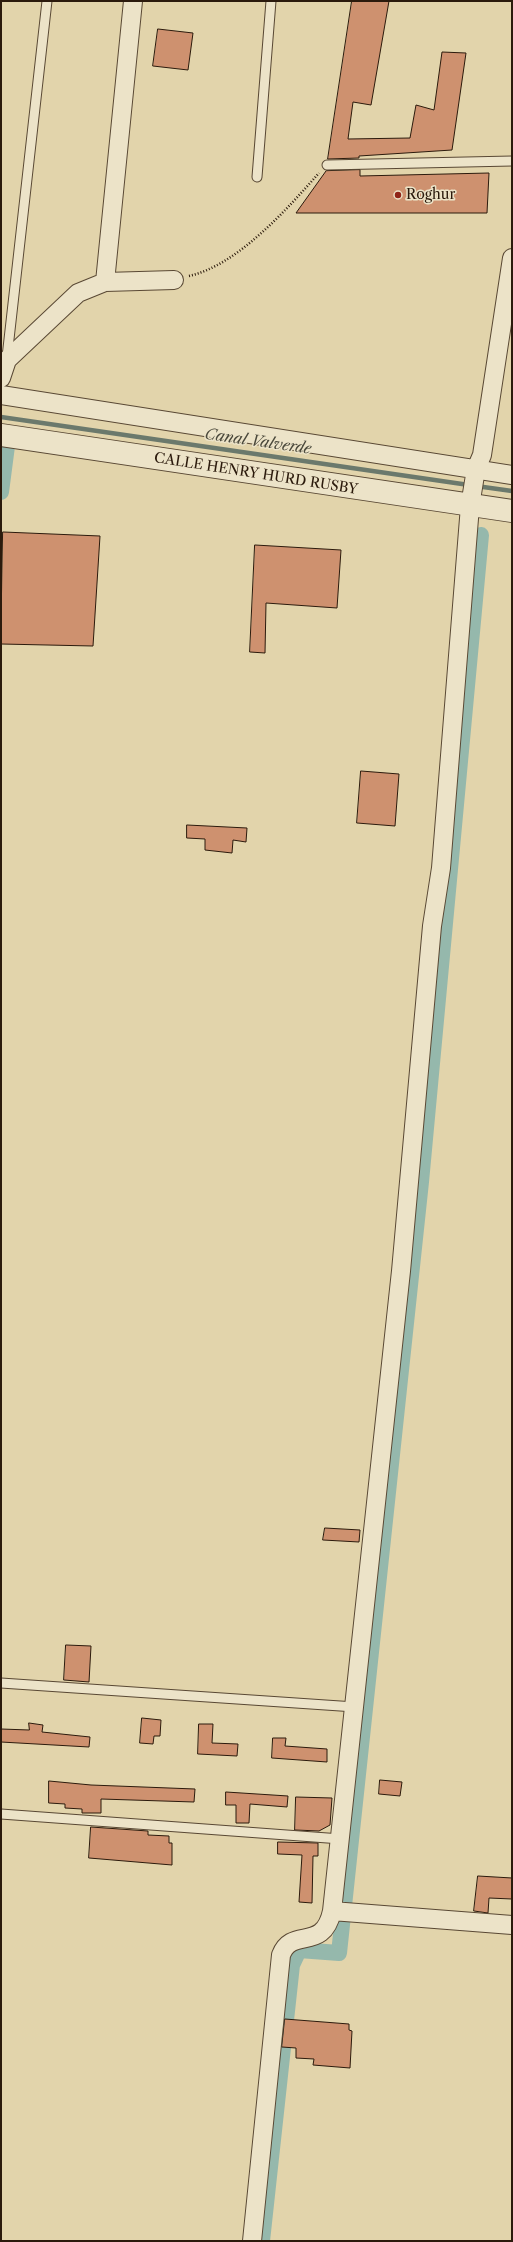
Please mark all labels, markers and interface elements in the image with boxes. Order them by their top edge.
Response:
place label: Roghur [406,187,455,203]
marker: Roghur [393,190,403,200]
water label: Canal Valverde [204,426,312,458]
street label: CALLE HENRY HURD RUSBY [153,450,359,498]

